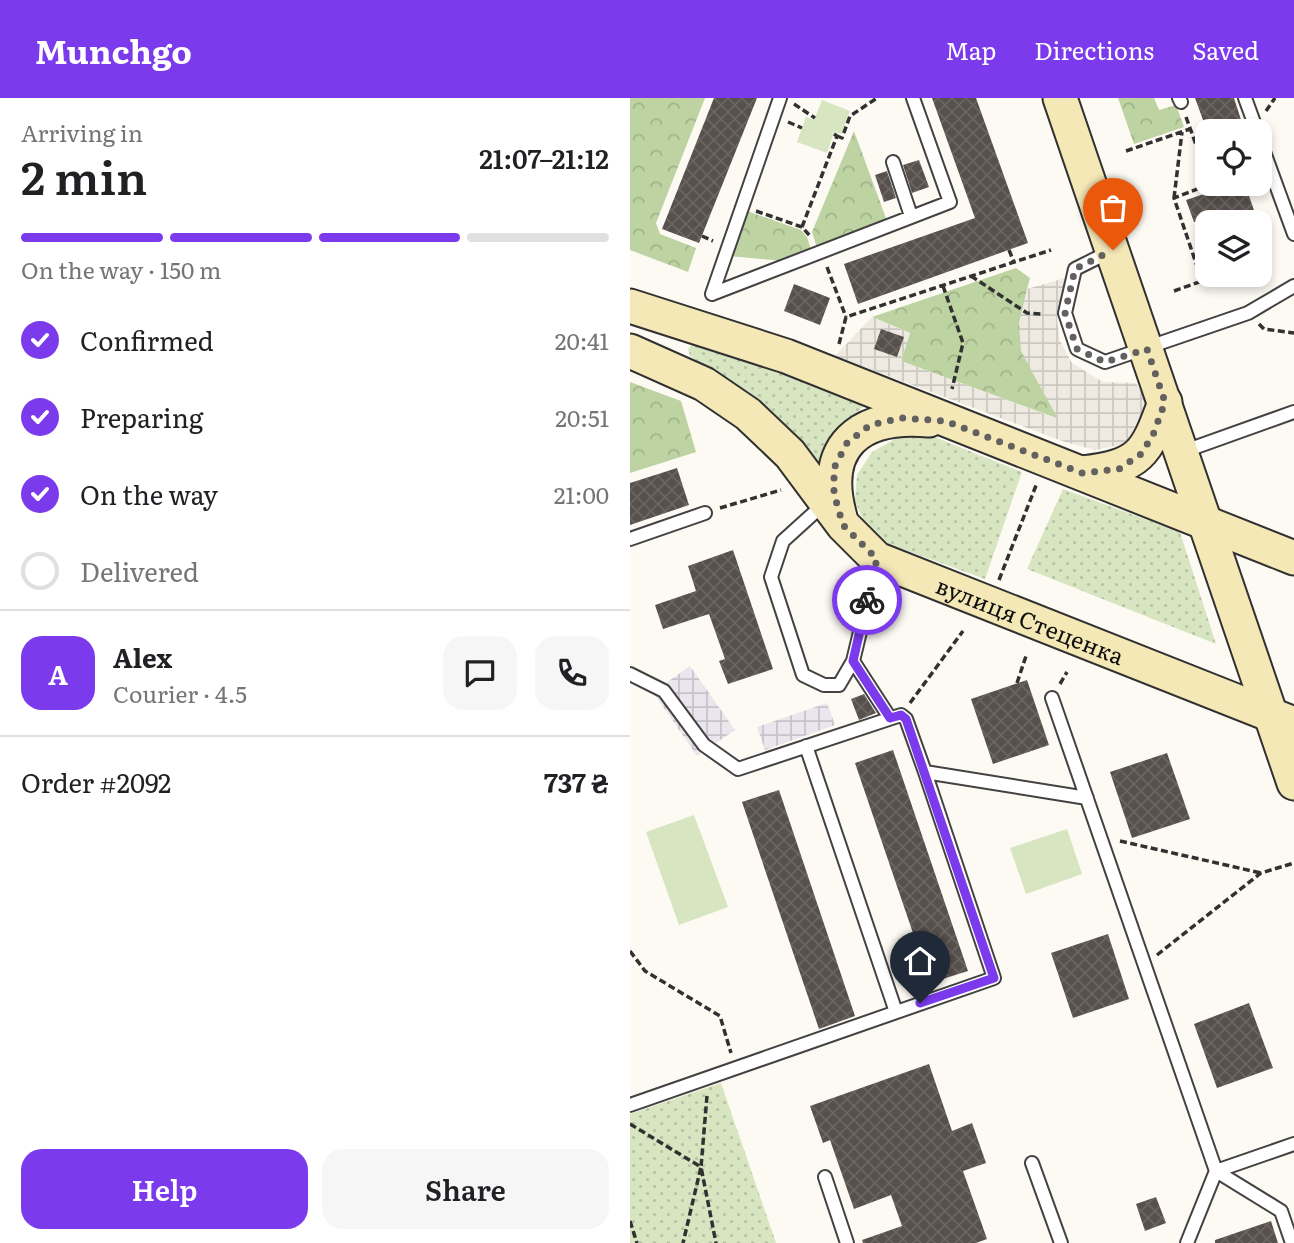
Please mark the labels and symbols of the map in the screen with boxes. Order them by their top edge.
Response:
pin [1083,178,1143,250]
courier [832,565,902,635]
street label: вулиця Стеценка [932,567,1130,672]
pin [890,931,950,1003]

